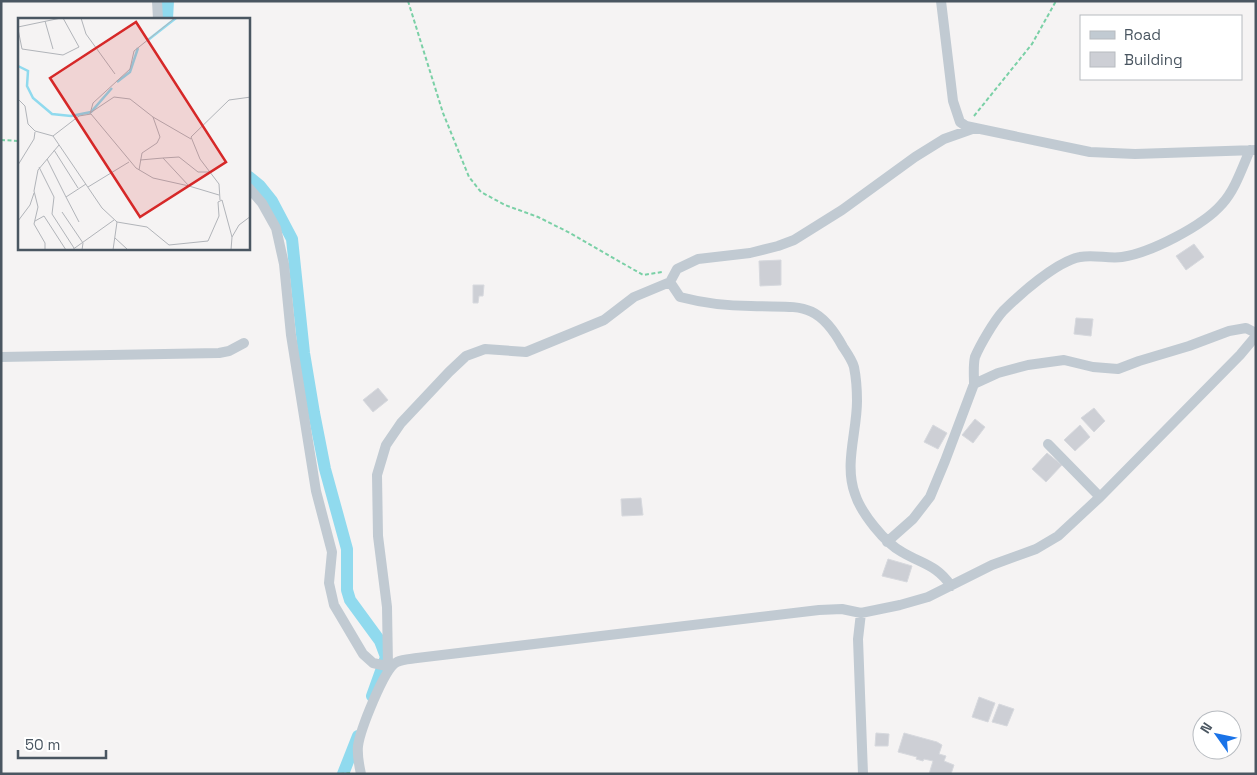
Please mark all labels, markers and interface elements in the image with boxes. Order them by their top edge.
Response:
legend [1080,15,1242,80]
inset map [18,18,250,250]
text: Road [1124,25,1161,44]
text: Building [1124,50,1183,69]
north arrow [1192,710,1242,760]
text: N [1196,719,1216,737]
scale bar [18,728,105,760]
text: 50 m [25,735,60,754]

